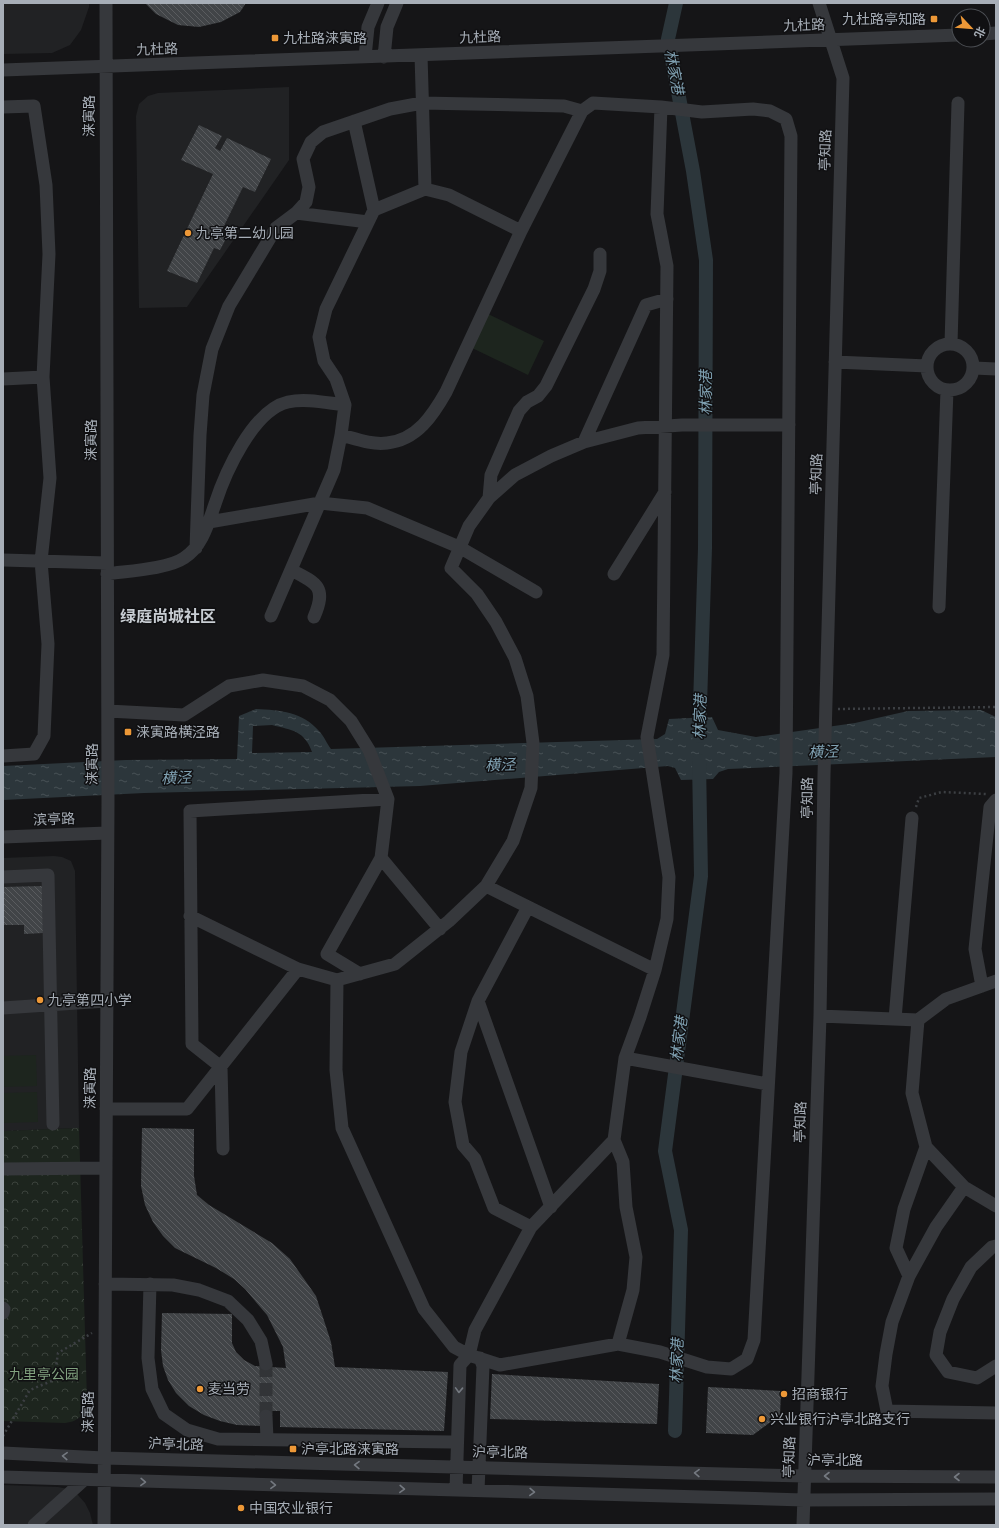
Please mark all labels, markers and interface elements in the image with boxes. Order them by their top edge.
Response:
north arrow [951,8,991,48]
place label: 九杜路亭知路 [842,9,926,29]
street label: 九杜路 [783,14,825,36]
marker: 九杜路亭知路 [929,14,939,24]
text: 北 [970,24,990,41]
street label: 九杜路 [459,26,501,48]
place label: 九杜路涞寅路 [283,28,367,48]
marker: 九杜路涞寅路 [270,33,280,43]
street label: 九杜路 [136,38,178,60]
water label: 林家港 [659,48,689,98]
street label: 涞寅路 [79,95,99,137]
street label: 亭知路 [814,129,836,171]
place label: 九亭第二幼儿园 [196,223,294,243]
marker: 九亭第二幼儿园 [183,228,193,238]
water label: 林家港 [695,369,717,416]
street label: 涞寅路 [81,419,101,461]
street label: 亭知路 [805,453,827,495]
district label: 绿庭尚城社区 [120,605,216,628]
water label: 林家港 [688,692,712,740]
place label: 涞寅路横泾路 [136,722,220,742]
marker: 涞寅路横泾路 [123,727,133,737]
water label: 横泾 [808,740,840,764]
street label: 涞寅路 [82,743,102,785]
water label: 横泾 [485,753,517,777]
water label: 横泾 [161,766,193,790]
street label: 亭知路 [797,777,817,819]
street label: 滨亭路 [33,808,75,830]
place label: 九亭第四小学 [48,990,132,1010]
marker: 九亭第四小学 [35,995,45,1005]
water label: 林家港 [665,1013,693,1063]
street label: 涞寅路 [80,1067,100,1109]
street label: 亭知路 [789,1101,811,1143]
water label: 林家港 [665,1336,689,1384]
park label: 九里亭公园 [9,1364,79,1384]
place label: 麦当劳 [208,1379,250,1399]
marker: 麦当劳 [195,1384,205,1394]
place label: 招商银行 [792,1384,848,1404]
one-way arrow [455,1387,463,1393]
marker: 招商银行 [779,1389,789,1399]
street label: 涞寅路 [78,1391,98,1433]
place label: 兴业银行沪亭北路支行 [770,1409,910,1429]
marker: 兴业银行沪亭北路支行 [757,1414,767,1424]
street label: 沪亭北路 [148,1433,204,1455]
street label: 亭知路 [778,1436,800,1478]
place label: 沪亭北路涞寅路 [301,1439,399,1459]
street label: 沪亭北路 [472,1442,528,1462]
marker: 沪亭北路涞寅路 [288,1444,298,1454]
street label: 沪亭北路 [807,1450,863,1470]
one-way arrow [62,1452,68,1460]
one-way arrow [354,1461,360,1469]
one-way arrow [694,1469,700,1478]
one-way arrow [824,1472,830,1480]
one-way arrow [954,1473,960,1481]
one-way arrow [140,1477,146,1486]
one-way arrow [270,1481,276,1489]
one-way arrow [399,1484,405,1493]
one-way arrow [529,1488,535,1496]
place label: 中国农业银行 [249,1498,333,1518]
marker: 中国农业银行 [236,1503,246,1513]

